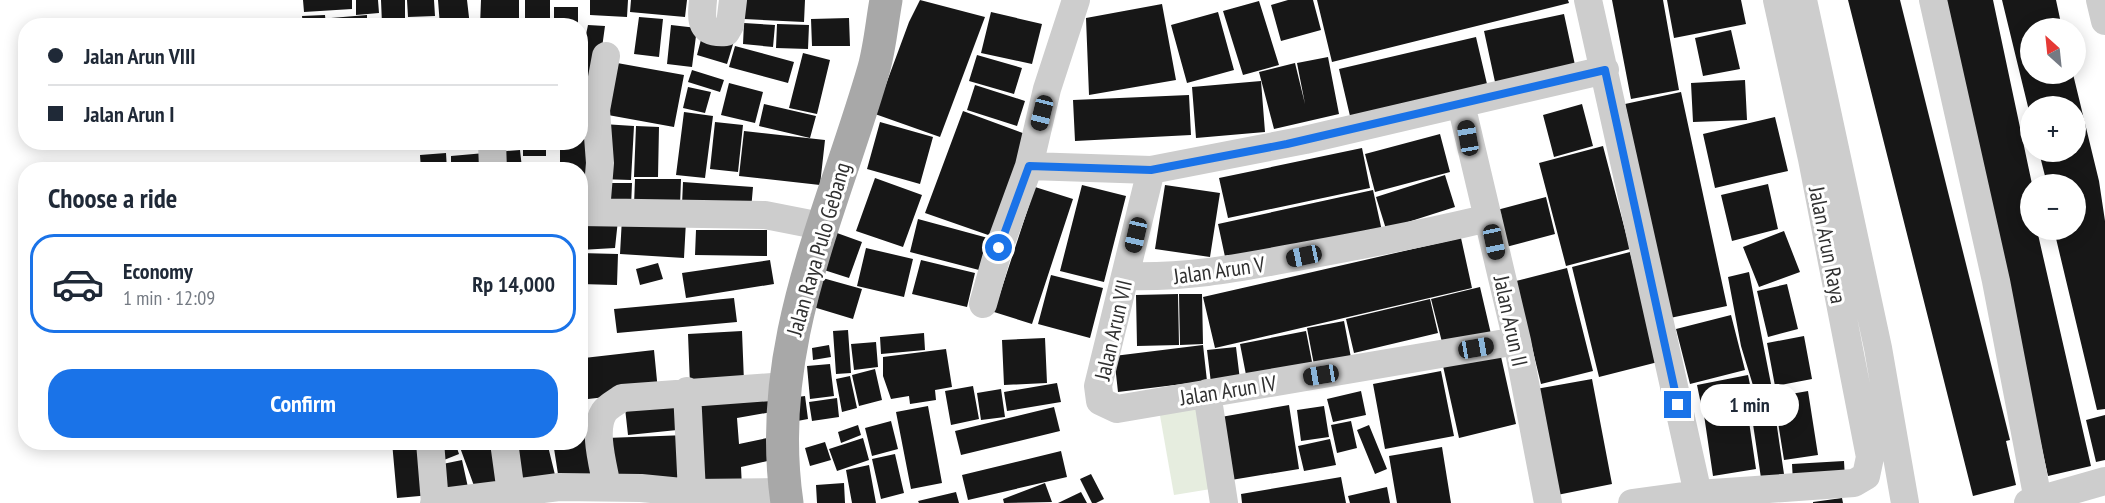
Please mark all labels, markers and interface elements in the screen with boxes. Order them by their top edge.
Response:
north arrow [2020,18,2086,84]
map controls [2020,18,2086,240]
text: Jalan Arun VIII [84,42,195,70]
car [1029,93,1055,133]
button: + [2020,96,2086,162]
text: Jalan Arun I [84,100,174,128]
car [1456,119,1480,157]
street label: Jalan Raya Pulo Gebang [780,159,856,340]
button: − [2020,174,2086,240]
text: Choose a ride [48,181,177,215]
street label: Jalan Arun Raya [1803,183,1853,306]
car [1123,215,1149,255]
car [1481,223,1507,261]
route start [985,234,1012,261]
car [1285,243,1323,269]
street label: Jalan Arun V [1171,250,1267,290]
icon: car [51,257,105,311]
text: Economy [123,257,193,285]
text: Rp 14,000 [472,270,555,298]
street label: Jalan Arun II [1488,272,1534,369]
street label: Jalan Arun VII [1088,277,1138,384]
text: 1 min · 12:09 [123,285,215,311]
car [1457,336,1495,360]
car [1302,363,1340,387]
street label: Jalan Arun IV [1177,368,1279,412]
button: Confirm [48,369,558,438]
callout: 1 min [1699,384,1798,426]
route end [1664,391,1691,418]
text: 1 min [1729,392,1770,418]

